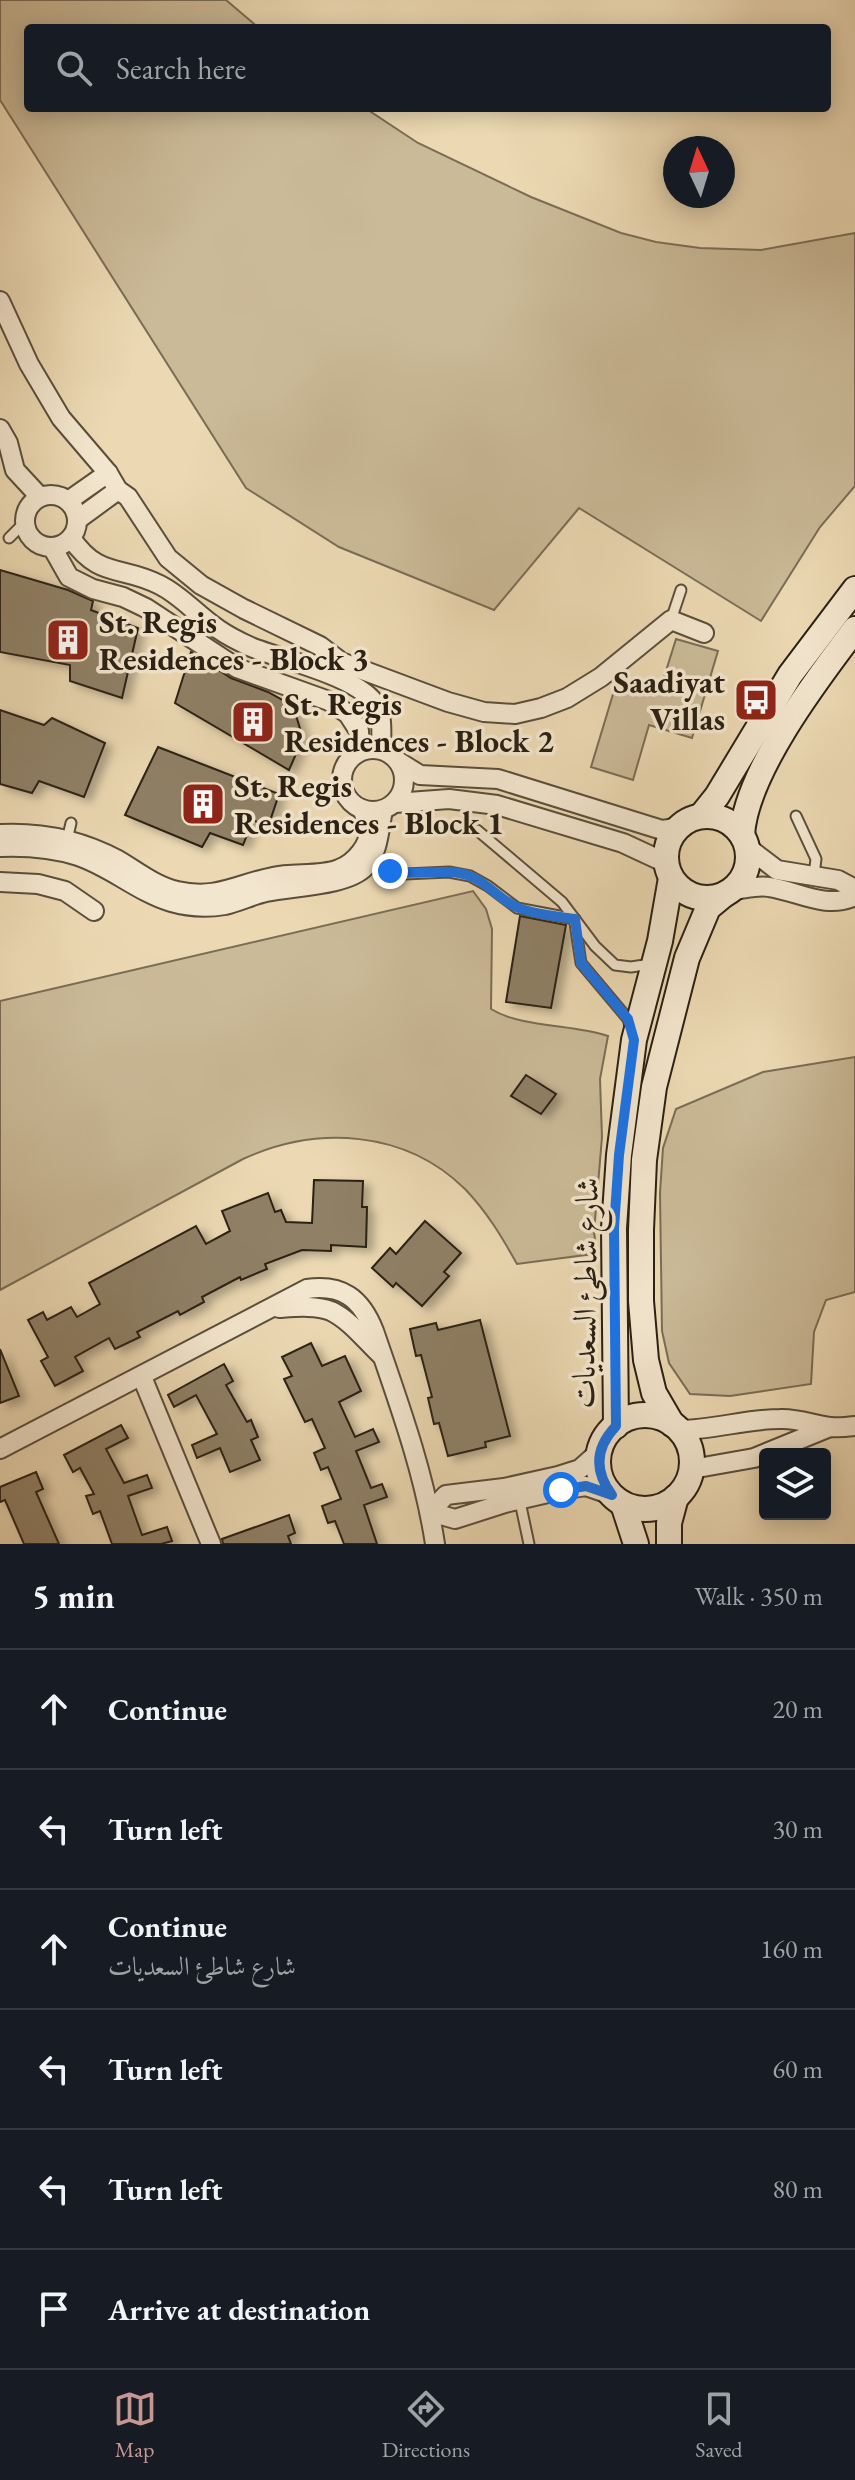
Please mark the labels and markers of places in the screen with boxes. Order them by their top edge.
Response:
place label: St. Regis Residences - Block 3 [99,601,369,680]
building icon: St. Regis Residences - Block 3 [44,616,92,664]
place label: Saadiyat Villas [613,661,725,740]
bus stop icon: Saadiyat Villas [732,676,780,724]
place label: St. Regis Residences - Block 2 [284,683,554,762]
building icon: St. Regis Residences - Block 2 [229,698,277,746]
place label: St. Regis Residences - Block 1 [234,765,504,844]
building icon: St. Regis Residences - Block 1 [179,780,227,828]

